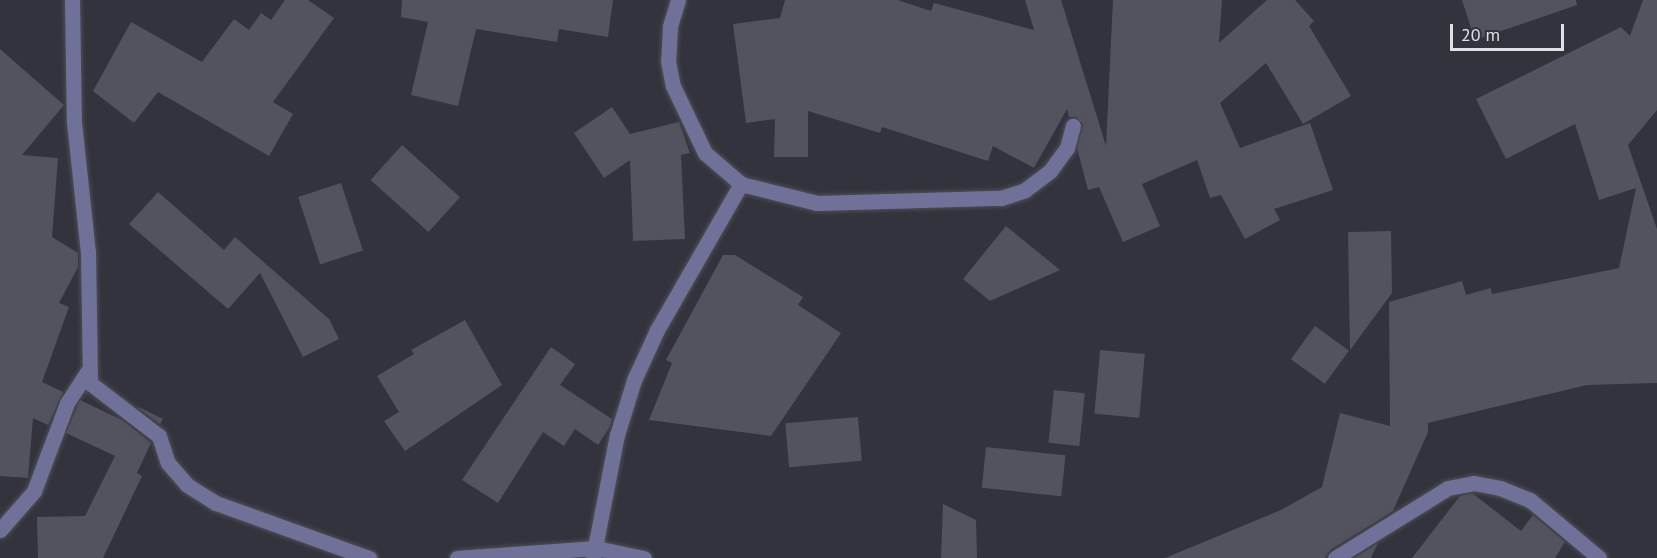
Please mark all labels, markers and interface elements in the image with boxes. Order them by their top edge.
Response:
scale bar [1453,12,1567,50]
text: 20 m [1461,23,1500,46]

